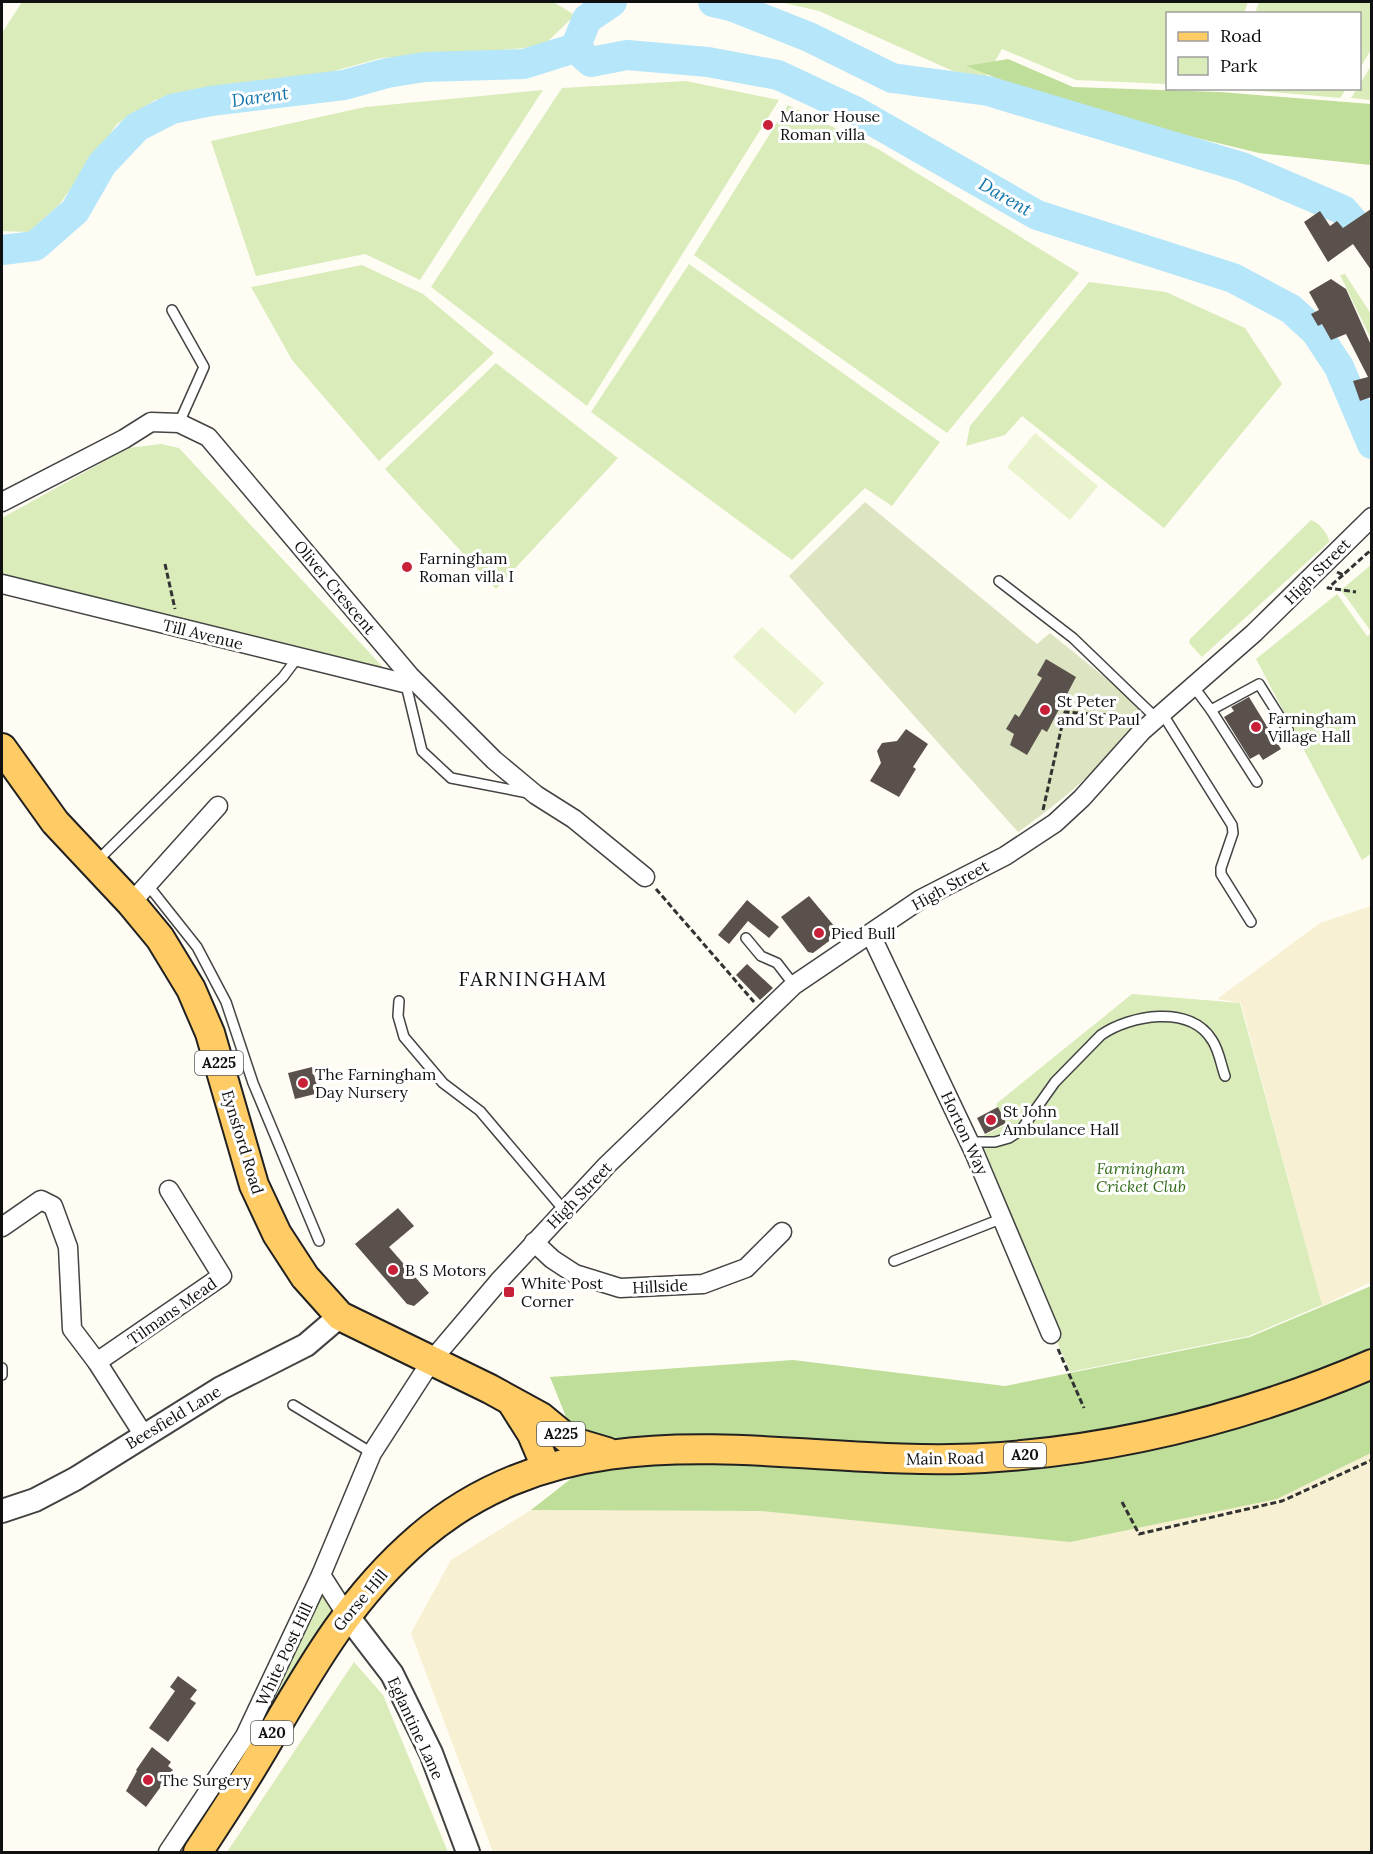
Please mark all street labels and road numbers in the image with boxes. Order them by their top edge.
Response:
street label: High Street [1280,533,1355,608]
street label: Oliver Crescent [290,536,381,639]
street label: Till Avenue [161,614,245,654]
street label: High Street [908,855,993,914]
road number: A225 [195,1051,243,1075]
street label: Eynsford Road [218,1088,268,1197]
street label: Horton Way [937,1088,993,1178]
street label: High Street [542,1157,616,1233]
street label: Tilmans Mead [124,1273,221,1349]
street label: Hillside [632,1275,689,1297]
street label: Beesfield Lane [122,1381,225,1453]
road number: A225 [537,1422,585,1446]
road number: A20 [1004,1443,1046,1467]
street label: Main Road [906,1447,985,1469]
street label: Gorse Hill [328,1565,392,1635]
street label: White Post Hill [251,1599,317,1709]
street label: Eglantine Lane [384,1674,449,1783]
road number: A20 [251,1721,293,1745]

